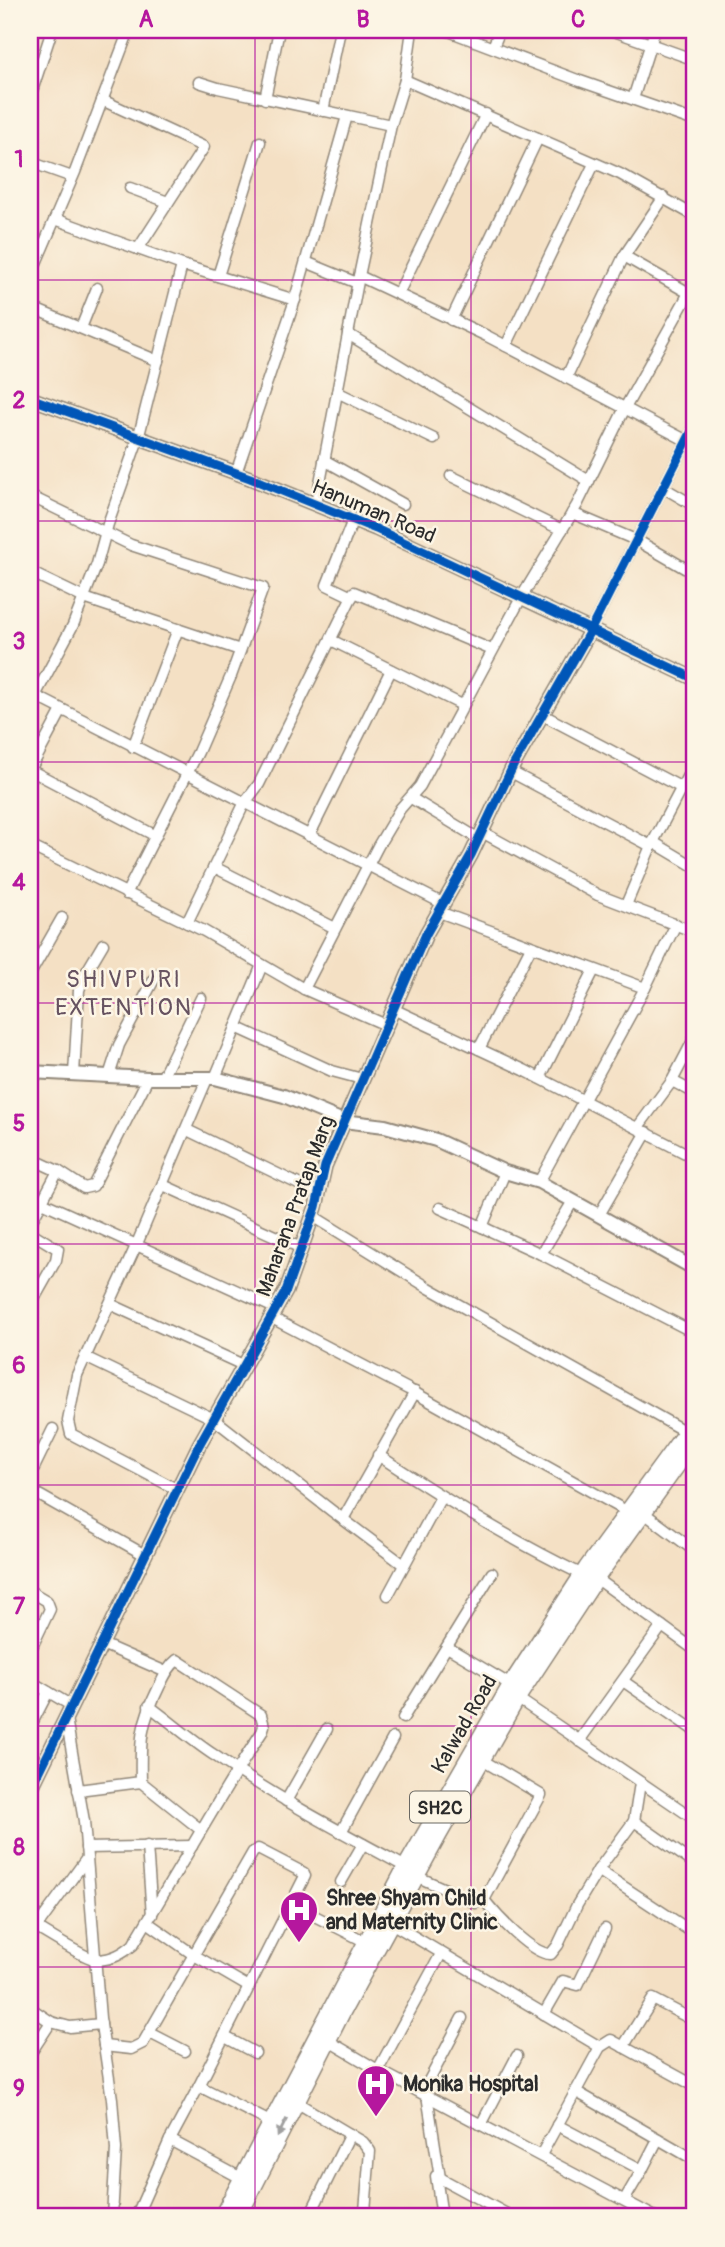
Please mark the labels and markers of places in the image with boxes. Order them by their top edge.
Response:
place label: Shree Shyam Child and Maternity Clinic [326,1885,498,1936]
hospital icon: Shree Shyam Child and Maternity Clinic [278,1889,320,1944]
hospital icon: Monika Hospital [355,2063,397,2118]
place label: Monika Hospital [403,2071,539,2098]

